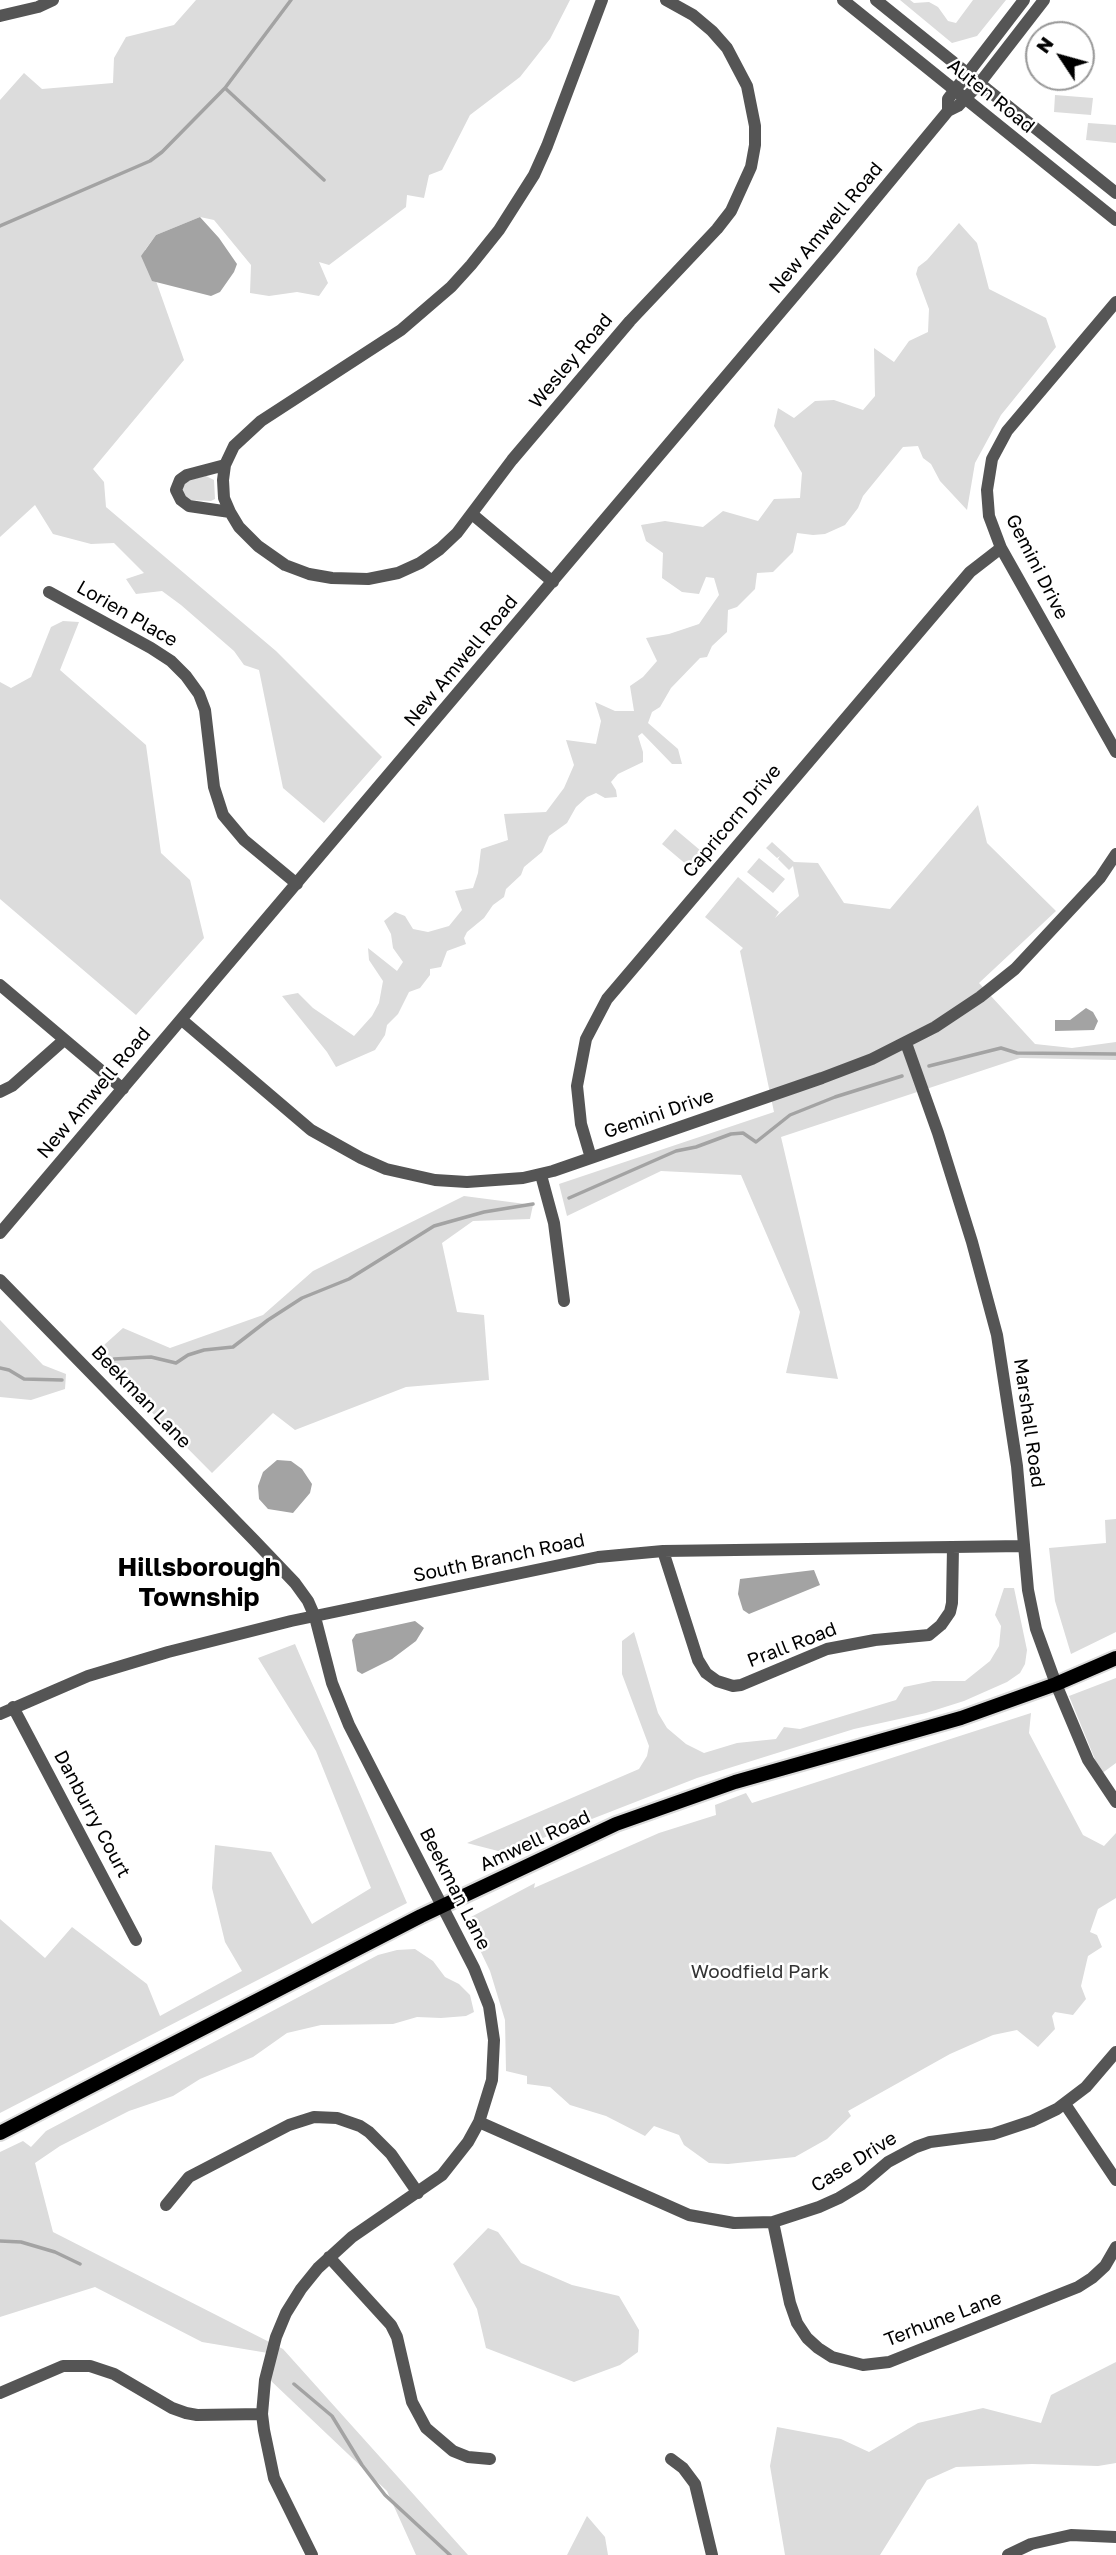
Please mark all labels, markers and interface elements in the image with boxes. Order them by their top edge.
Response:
north arrow [1025,21,1095,91]
text: N [1031,32,1058,57]
street label: Auten Road [943,54,1039,138]
street label: New Amwell Road [764,158,888,298]
street label: Wesley Road [525,309,617,413]
street label: Gemini Drive [1001,511,1073,623]
street label: Lorien Place [73,576,181,652]
street label: New Amwell Road [399,591,523,731]
street label: Capricorn Drive [678,760,786,882]
street label: New Amwell Road [32,1023,156,1163]
street label: Gemini Drive [601,1085,717,1143]
street label: Beekman Lane [86,1341,196,1453]
street label: Marshall Road [1009,1357,1049,1489]
street label: South Branch Road [411,1529,587,1587]
district label: Hillsborough Township [118,1552,280,1614]
street label: Prall Road [744,1618,840,1672]
street label: Danburry Court [49,1746,135,1882]
street label: Amwell Road [476,1806,594,1876]
street label: Beekman Lane [414,1824,496,1954]
park label: Woodfield Park [691,1961,829,1983]
street label: Case Drive [807,2127,901,2197]
street label: Terhune Lane [881,2286,1005,2352]

